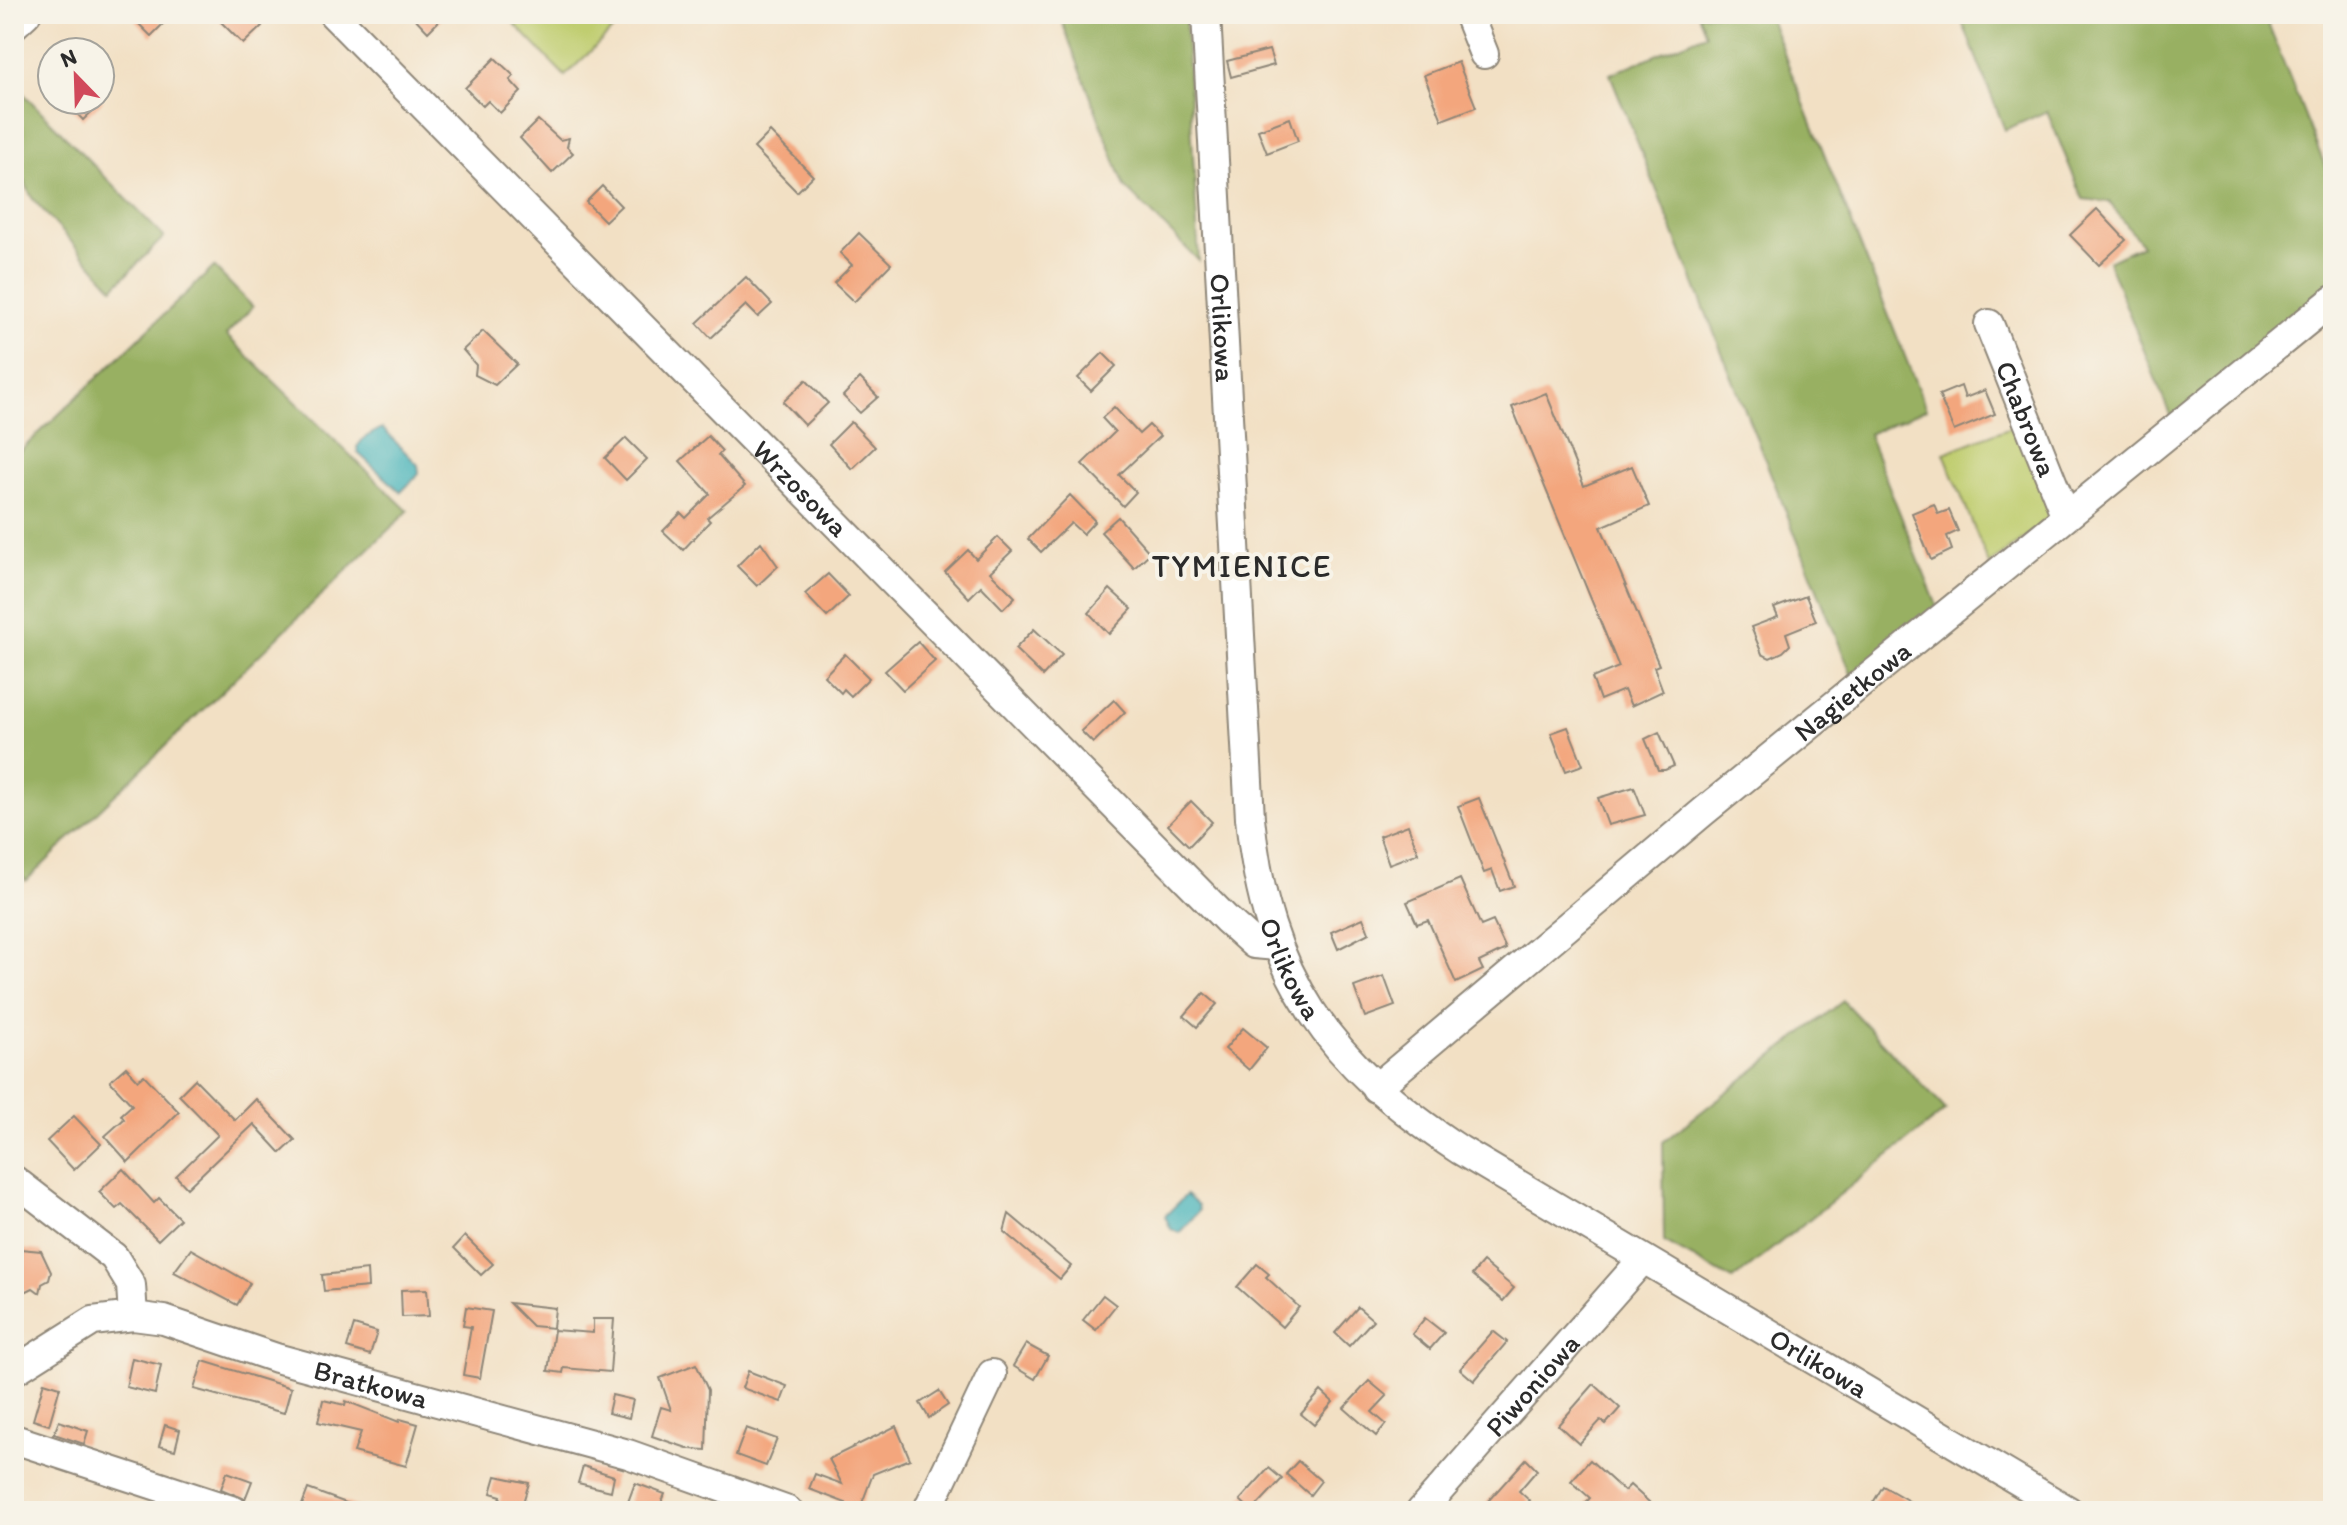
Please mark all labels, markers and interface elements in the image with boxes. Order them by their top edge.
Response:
north arrow [36,36,116,116]
text: N [56,43,80,73]
street label: Orlikowa [1203,272,1243,383]
street label: Chabrowa [1989,356,2065,482]
street label: Wrzosowa [746,432,856,544]
district label: TYMIENICE [1152,547,1332,585]
street label: Nagietkowa [1787,633,1918,748]
street label: Orlikowa [1253,913,1329,1026]
street label: Orlikowa [1763,1320,1875,1405]
street label: Piwoniowa [1478,1326,1587,1443]
street label: Bratkowa [310,1352,432,1416]

